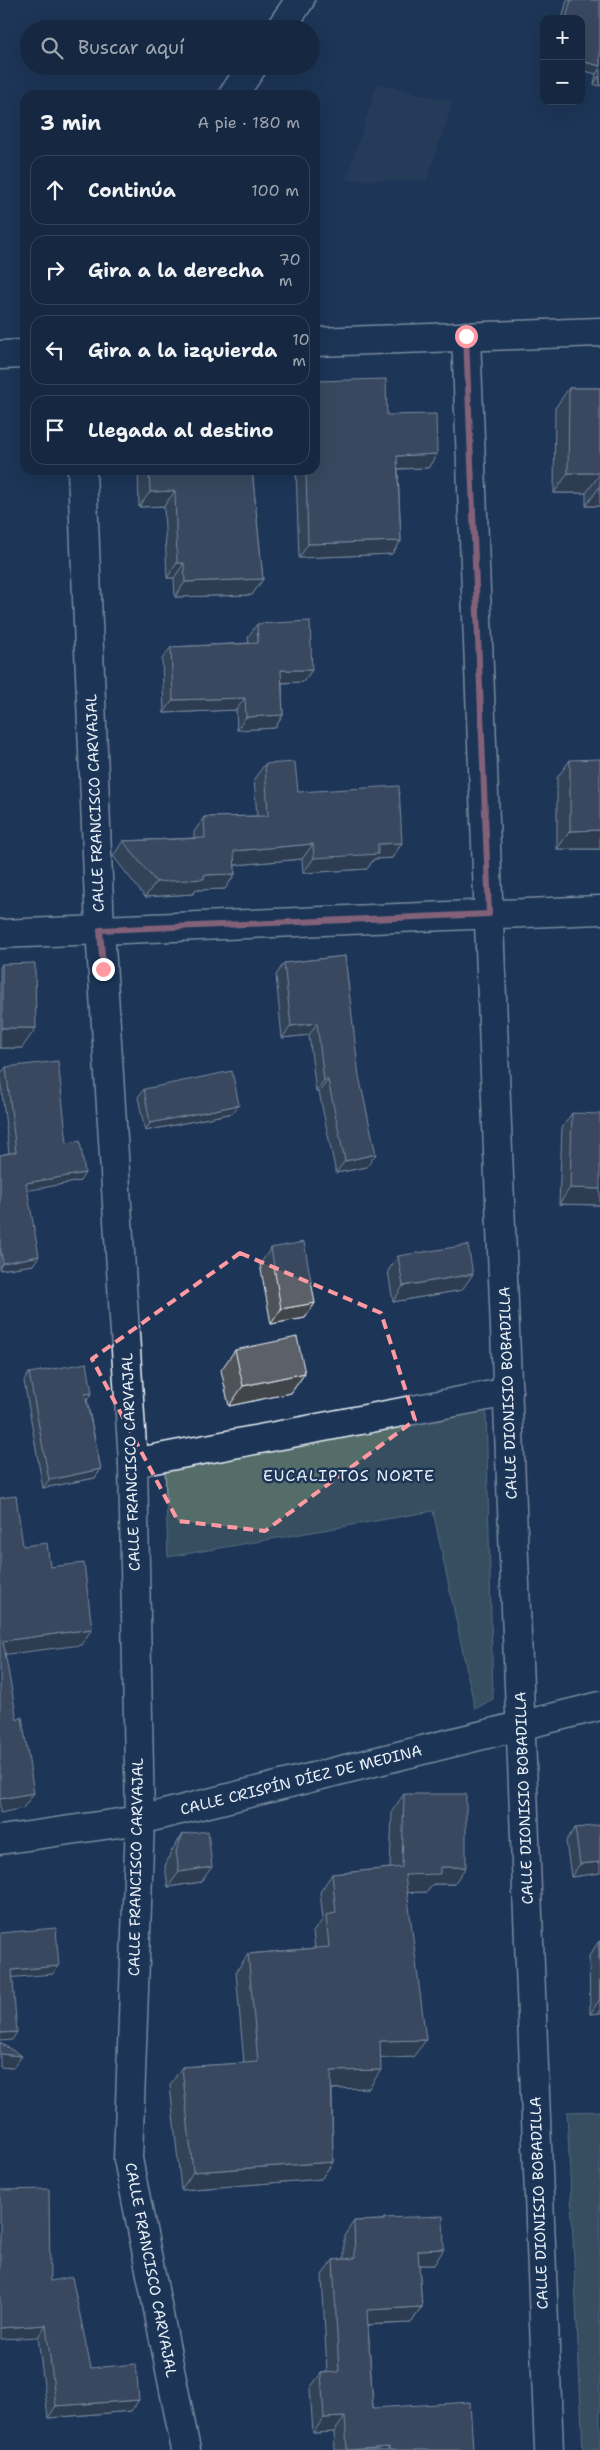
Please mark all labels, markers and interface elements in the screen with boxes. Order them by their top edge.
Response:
map controls [540,15,585,105]
button: + [540,15,585,60]
search box [20,20,320,75]
icon: search [38,34,66,62]
text: Buscar aquí [78,35,184,60]
button: − [540,60,585,105]
text: 3 min [40,109,101,137]
text: A pie · 180 m [198,112,300,133]
icon: ahead [41,176,69,204]
text: Continúa [88,178,176,203]
text: 100 m [251,180,299,201]
text: 70 m [279,249,301,291]
icon: right [41,256,69,284]
text: Gira a la derecha [88,258,264,283]
route start [455,325,478,348]
text: 10 m [292,329,310,371]
icon: left [41,336,69,364]
text: Gira a la izquierda [88,338,277,363]
icon: arrive [41,416,69,444]
text: Llegada al destino [88,418,274,443]
street label: CALLE FRANCISCO CARVAJAL [81,694,109,912]
route end [92,958,115,981]
street label: CALLE DIONISIO BOBADILLA [494,1286,522,1500]
street label: CALLE FRANCISCO CARVAJAL [117,1353,145,1571]
district label: EUCALIPTOS NORTE [263,1465,435,1486]
street label: CALLE DIONISIO BOBADILLA [510,1691,538,1905]
street label: CALLE CRISPÍN DÍEZ DE MEDINA [178,1739,424,1820]
street label: CALLE FRANCISCO CARVAJAL [124,1758,148,1976]
street label: CALLE DIONISIO BOBADILLA [525,2096,553,2310]
street label: CALLE FRANCISCO CARVAJAL [120,2161,182,2379]

